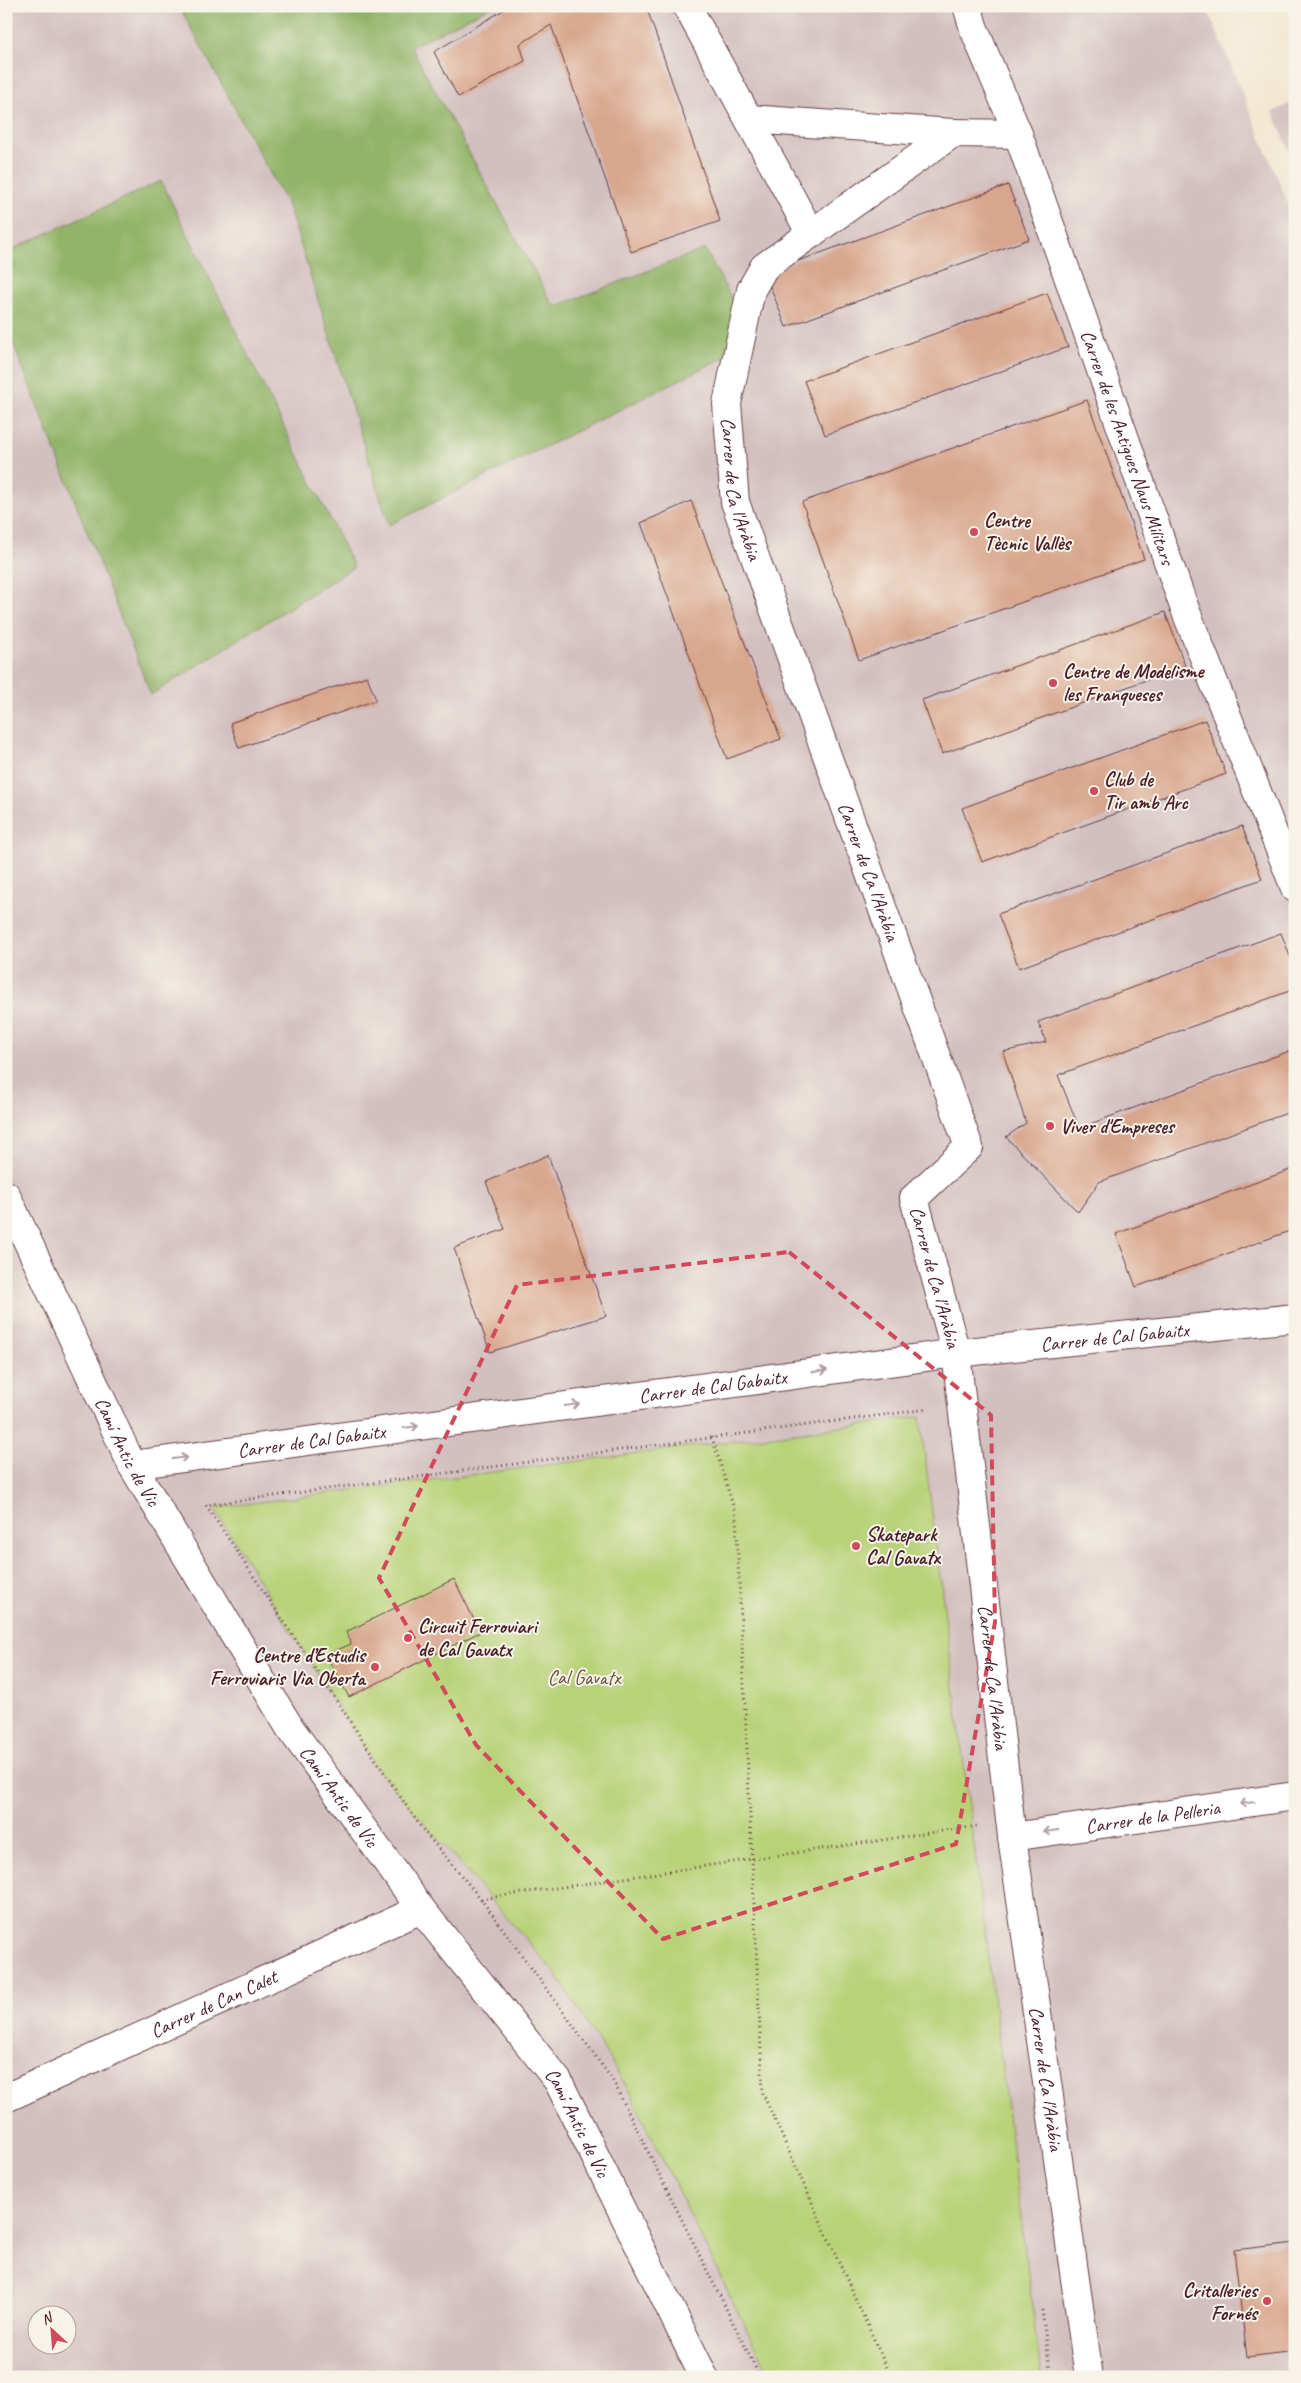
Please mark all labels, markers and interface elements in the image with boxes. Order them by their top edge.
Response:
street label: Carrer de les Antigues Naus Militars [1075,327,1181,570]
street label: Carrer de Ca l'Aràbia [716,417,768,565]
place label: Centre Tècnic Vallès [984,508,1072,556]
marker: Centre Tècnic Vallès [968,526,980,538]
place label: Centre de Modelisme les Franqueses [1063,659,1206,707]
marker: Centre de Modelisme les Franqueses [1047,677,1059,689]
place label: Club de Tir amb Arc [1104,767,1189,815]
marker: Club de Tir amb Arc [1088,785,1100,797]
street label: Carrer de Ca l'Aràbia [833,799,906,946]
place label: Viver d'Empreses [1060,1114,1176,1139]
marker: Viver d'Empreses [1044,1120,1056,1132]
street label: Carrer de Ca l'Aràbia [904,1204,967,1352]
street label: Carrer de Cal Gabaitx [1039,1316,1192,1357]
street label: Carrer de Cal Gabaitx [637,1363,790,1408]
one-way arrow [811,1366,827,1376]
street label: Camí Antic de Vic [90,1393,167,1511]
one-way arrow [564,1400,580,1410]
street label: Carrer de Cal Gabaitx [236,1418,389,1463]
one-way arrow [402,1422,418,1432]
one-way arrow [172,1453,188,1463]
place label: Skatepark Cal Gavatx [866,1522,942,1570]
marker: Skatepark Cal Gavatx [850,1540,862,1552]
street label: Carrer de Ca l'Aràbia [973,1603,1015,1753]
place label: Circuit Ferroviari de Cal Gavatx [418,1614,540,1662]
marker: Circuit Ferroviari de Cal Gavatx [402,1632,414,1644]
place label: Centre d’Estudis Ferroviaris Via Oberta [210,1643,367,1691]
marker: Centre d’Estudis Ferroviaris Via Oberta [369,1661,381,1673]
park label: Cal Gavatx [548,1665,622,1690]
street label: Camí Antic de Vic [294,1741,385,1853]
street label: Carrer de la Pelleria [1084,1794,1223,1839]
one-way arrow [1239,1798,1255,1808]
one-way arrow [1043,1827,1059,1837]
street label: Carrer de Can Calet [146,1963,283,2043]
street label: Carrer de Ca l'Aràbia [1024,2005,1069,2154]
street label: Camí Antic de Vic [540,2062,616,2182]
place label: Critalleries Fornés [1183,2278,1259,2326]
marker: Critalleries Fornés [1261,2295,1273,2307]
north arrow [28,2306,78,2356]
text: N [39,2308,56,2328]

